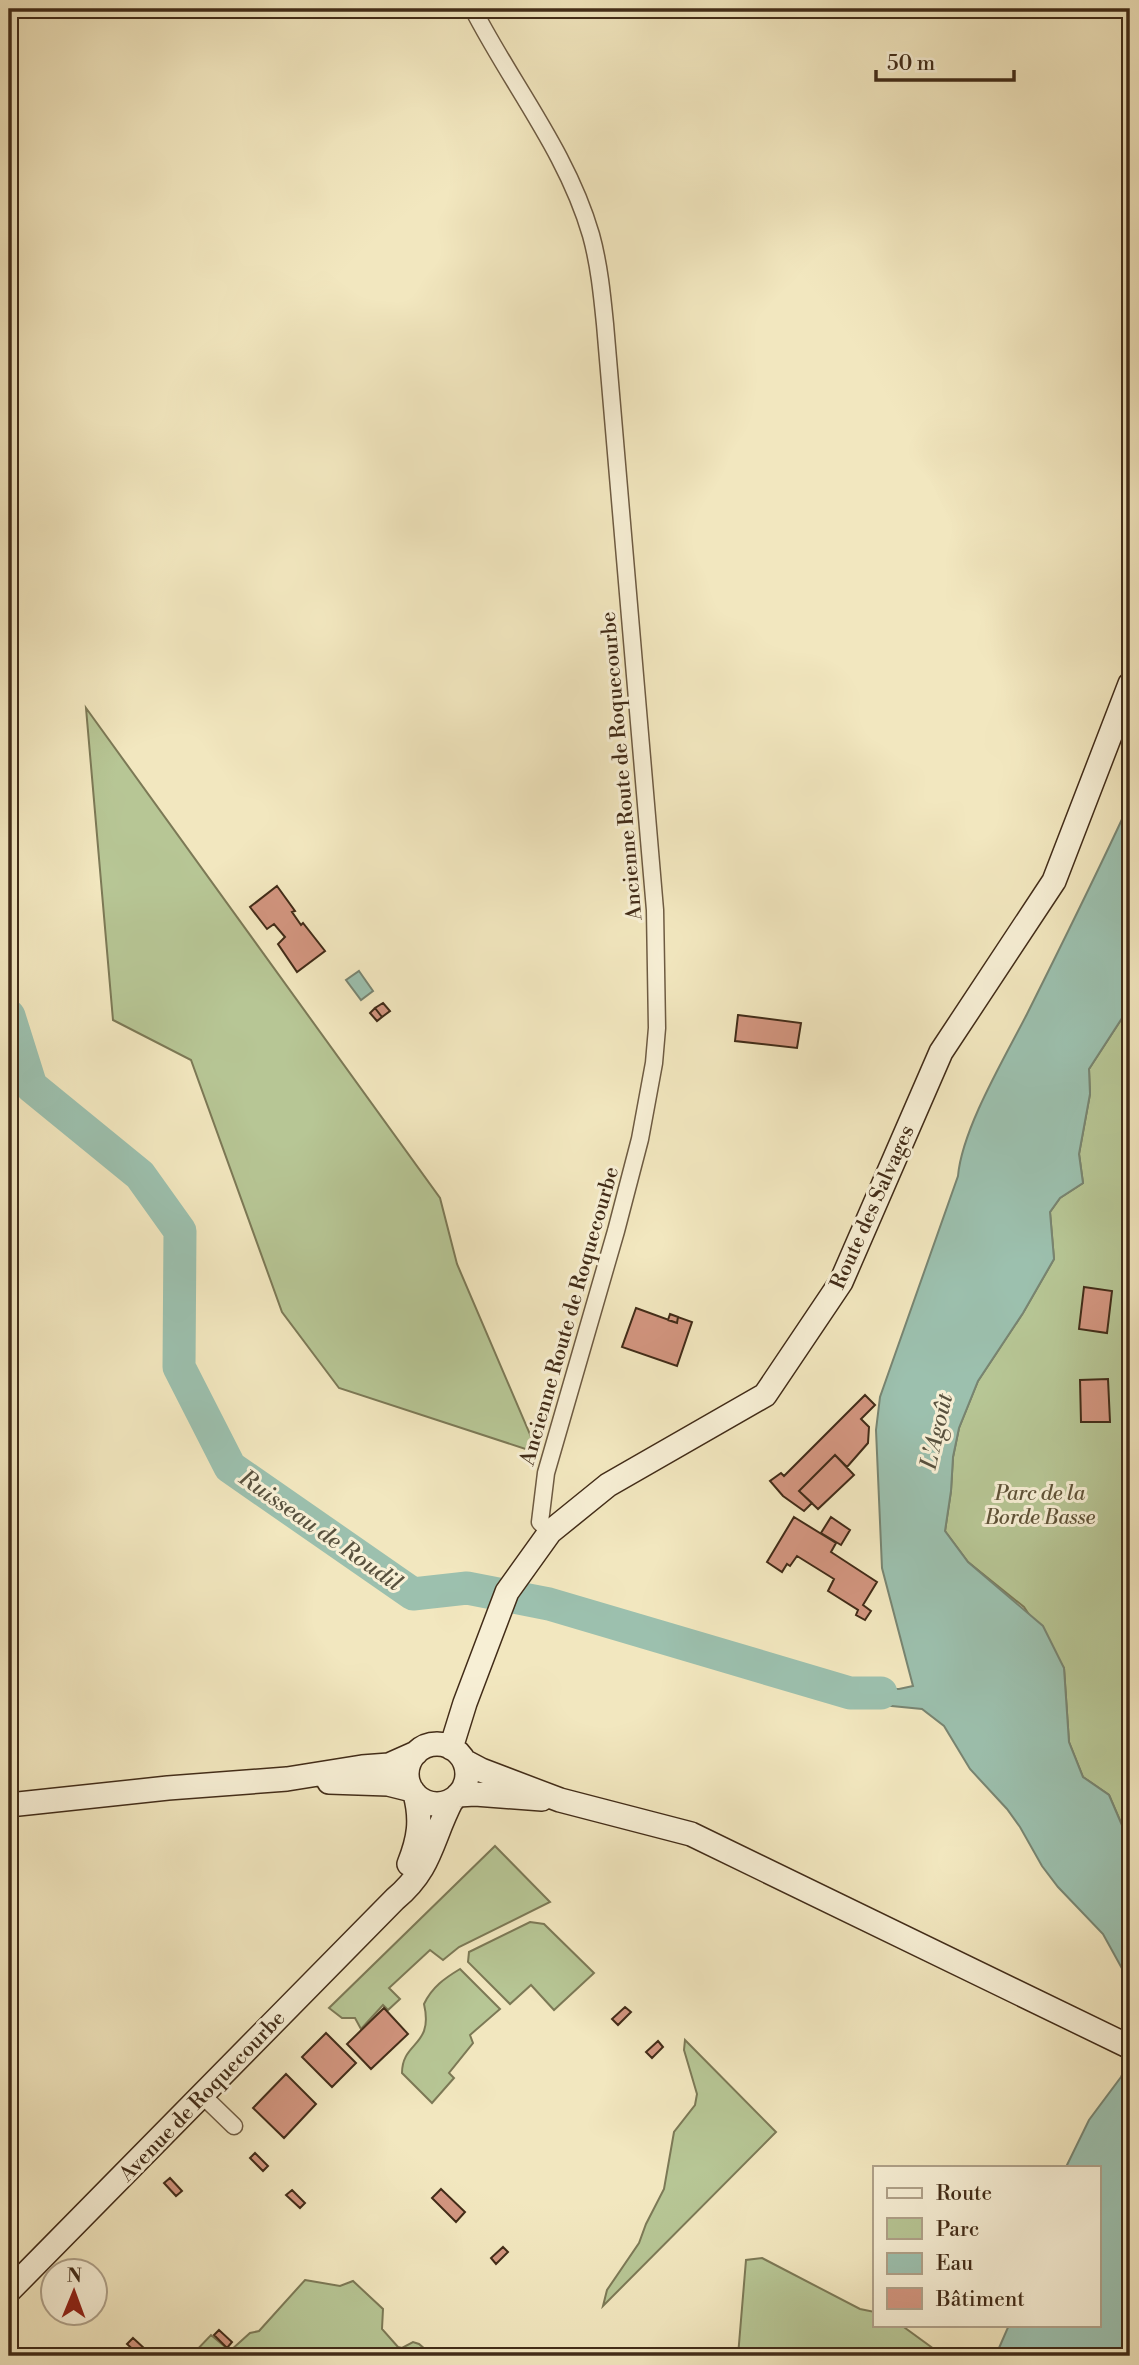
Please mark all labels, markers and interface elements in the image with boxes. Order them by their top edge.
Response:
scale bar [876,38,1015,82]
text: 50 m [887,51,935,77]
street label: Ancienne Route de Roquecourbe [596,610,649,922]
street label: Route des Salvages [825,1121,921,1293]
street label: Ancienne Route de Roquecourbe [514,1164,625,1470]
water label: L'Agoût [914,1390,959,1473]
water label: Ruisseau de Roudil [233,1464,408,1598]
park label: Parc de la Borde Basse [984,1481,1096,1531]
street label: Avenue de Roquecourbe [113,2006,291,2188]
legend [873,2166,1100,2326]
text: Route [936,2181,992,2207]
text: Parc [936,2217,979,2243]
text: Eau [936,2251,973,2277]
north arrow [38,2256,108,2326]
text: N [67,2264,82,2288]
text: Bâtiment [935,2287,1025,2313]

